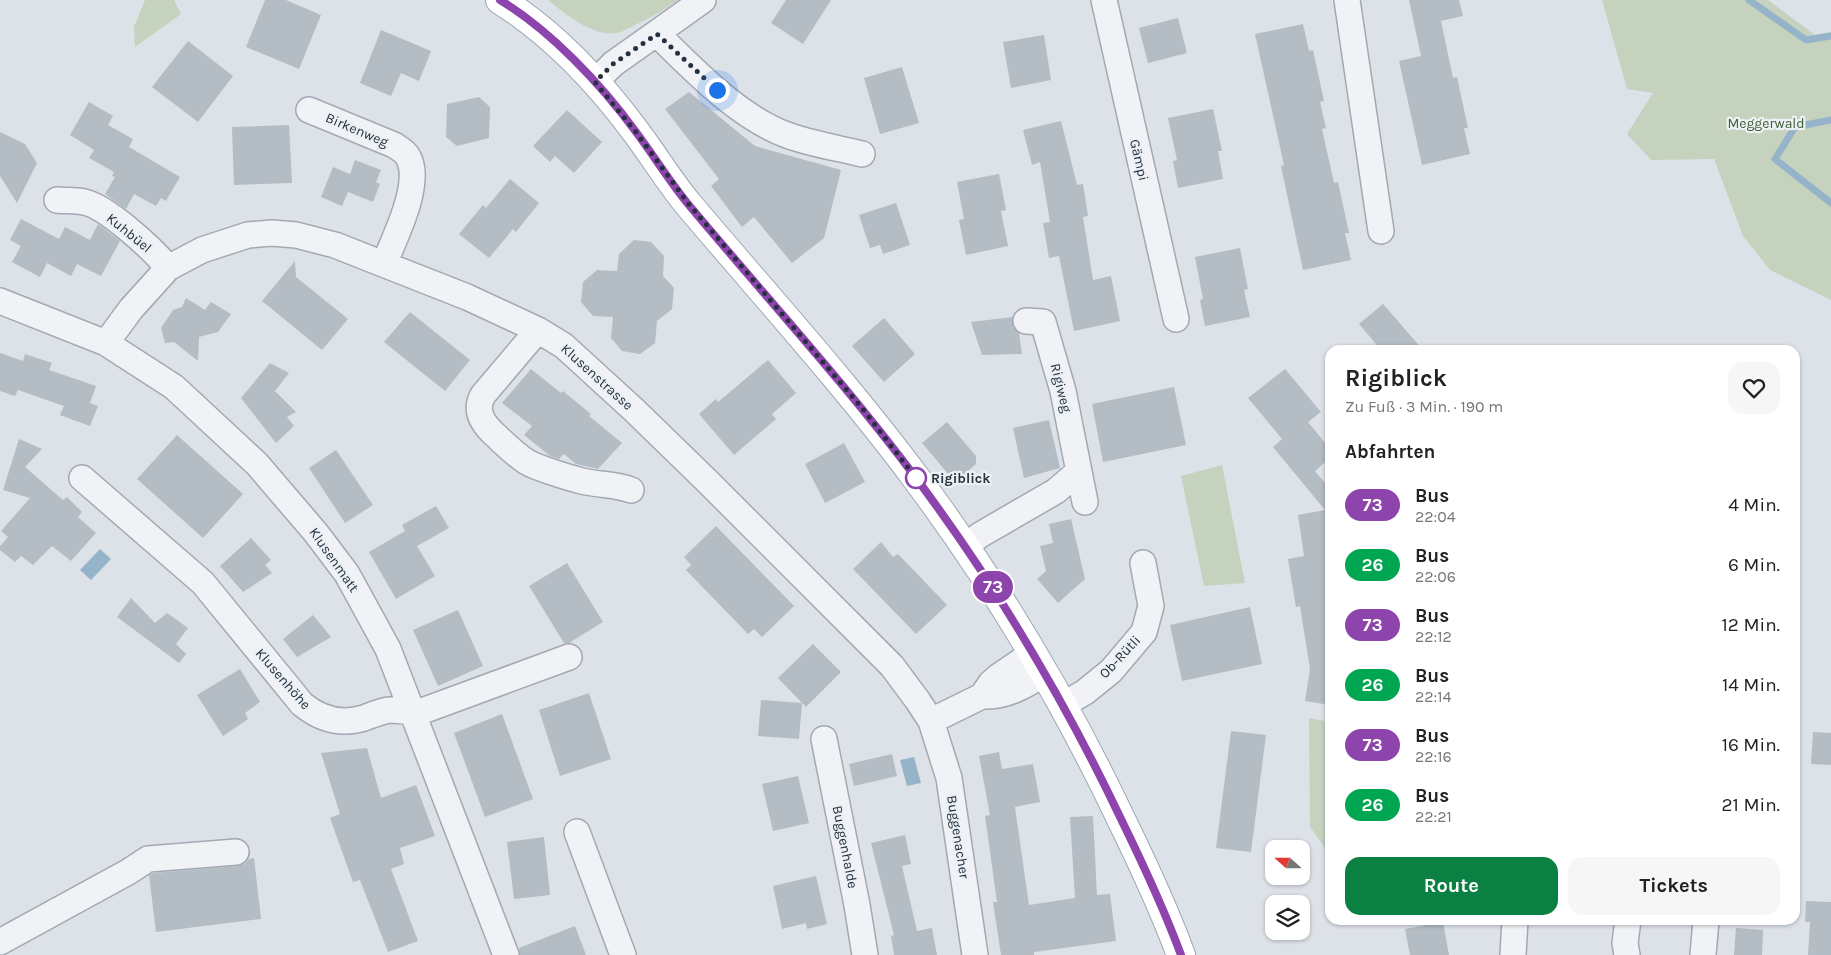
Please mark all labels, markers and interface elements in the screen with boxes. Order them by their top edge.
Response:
your location [705,78,730,103]
street label: Birkenweg [323,109,391,151]
park label: Meggerwald [1727,115,1805,132]
street label: Gämpi [1126,138,1152,182]
street label: Kuhbüel [103,210,155,256]
street label: Klusenstrasse [557,340,637,414]
street label: Rigiweg [1047,362,1075,414]
button: heart [1728,362,1780,414]
text: Rigiblick [1345,364,1447,392]
text: Zu Fuß · 3 Min. · 190 m [1345,397,1503,416]
text: Abfahrten [1345,441,1435,463]
marker: Rigiblick [905,467,927,489]
place label: Rigiblick [931,470,991,487]
text: Bus [1415,485,1449,507]
text: 73 [1362,494,1383,516]
text: 4 Min. [1728,494,1780,516]
text: 22:04 [1415,507,1456,526]
street label: Klusenmatt [305,524,363,596]
text: Bus [1415,545,1449,567]
text: 26 [1362,554,1383,576]
text: 6 Min. [1728,554,1780,576]
text: 22:06 [1415,567,1456,586]
line badge: 73 [970,571,1016,603]
text: 73 [983,576,1003,598]
text: Bus [1415,605,1449,627]
text: 73 [1362,614,1383,636]
text: 12 Min. [1722,614,1780,636]
text: 22:12 [1415,627,1452,646]
street label: Ob-Rütli [1096,632,1144,682]
street label: Klusenhöhe [252,645,314,713]
text: Bus [1415,665,1449,687]
text: 26 [1362,674,1383,696]
text: 14 Min. [1722,674,1780,696]
text: 22:14 [1415,687,1451,706]
text: Bus [1415,725,1449,747]
text: 73 [1362,734,1383,756]
text: 16 Min. [1722,734,1780,756]
text: 22:16 [1415,747,1452,766]
text: Bus [1415,785,1449,807]
street label: Buggenacher [943,794,973,881]
text: 26 [1362,794,1383,816]
text: 21 Min. [1722,794,1780,816]
street label: Buggenhalde [829,804,861,890]
text: 22:21 [1415,807,1452,826]
north arrow [1265,840,1310,885]
map controls [1265,840,1310,940]
button: Route [1345,857,1558,915]
button: Tickets [1568,857,1780,915]
button: layers [1265,895,1310,940]

